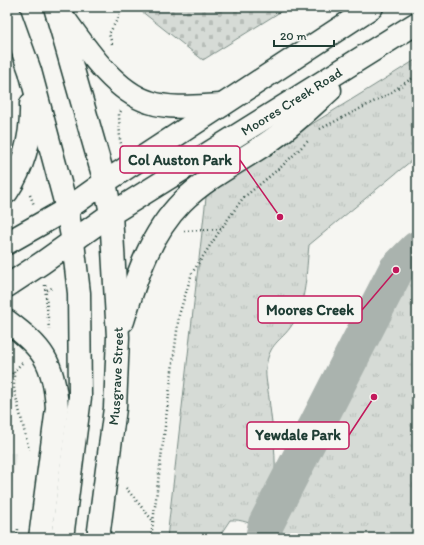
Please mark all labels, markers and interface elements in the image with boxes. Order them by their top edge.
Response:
scale bar [274,22,334,48]
text: 20 m [280,29,307,43]
street label: Moores Creek Road [238,63,345,139]
callout: Col Auston Park [120,146,240,173]
text: Col Auston Park [128,151,232,169]
callout: Moores Creek [258,296,362,323]
text: Moores Creek [266,301,354,319]
street label: Musgrave Street [104,327,127,426]
callout: Yewdale Park [247,422,349,449]
text: Yewdale Park [254,426,341,444]

